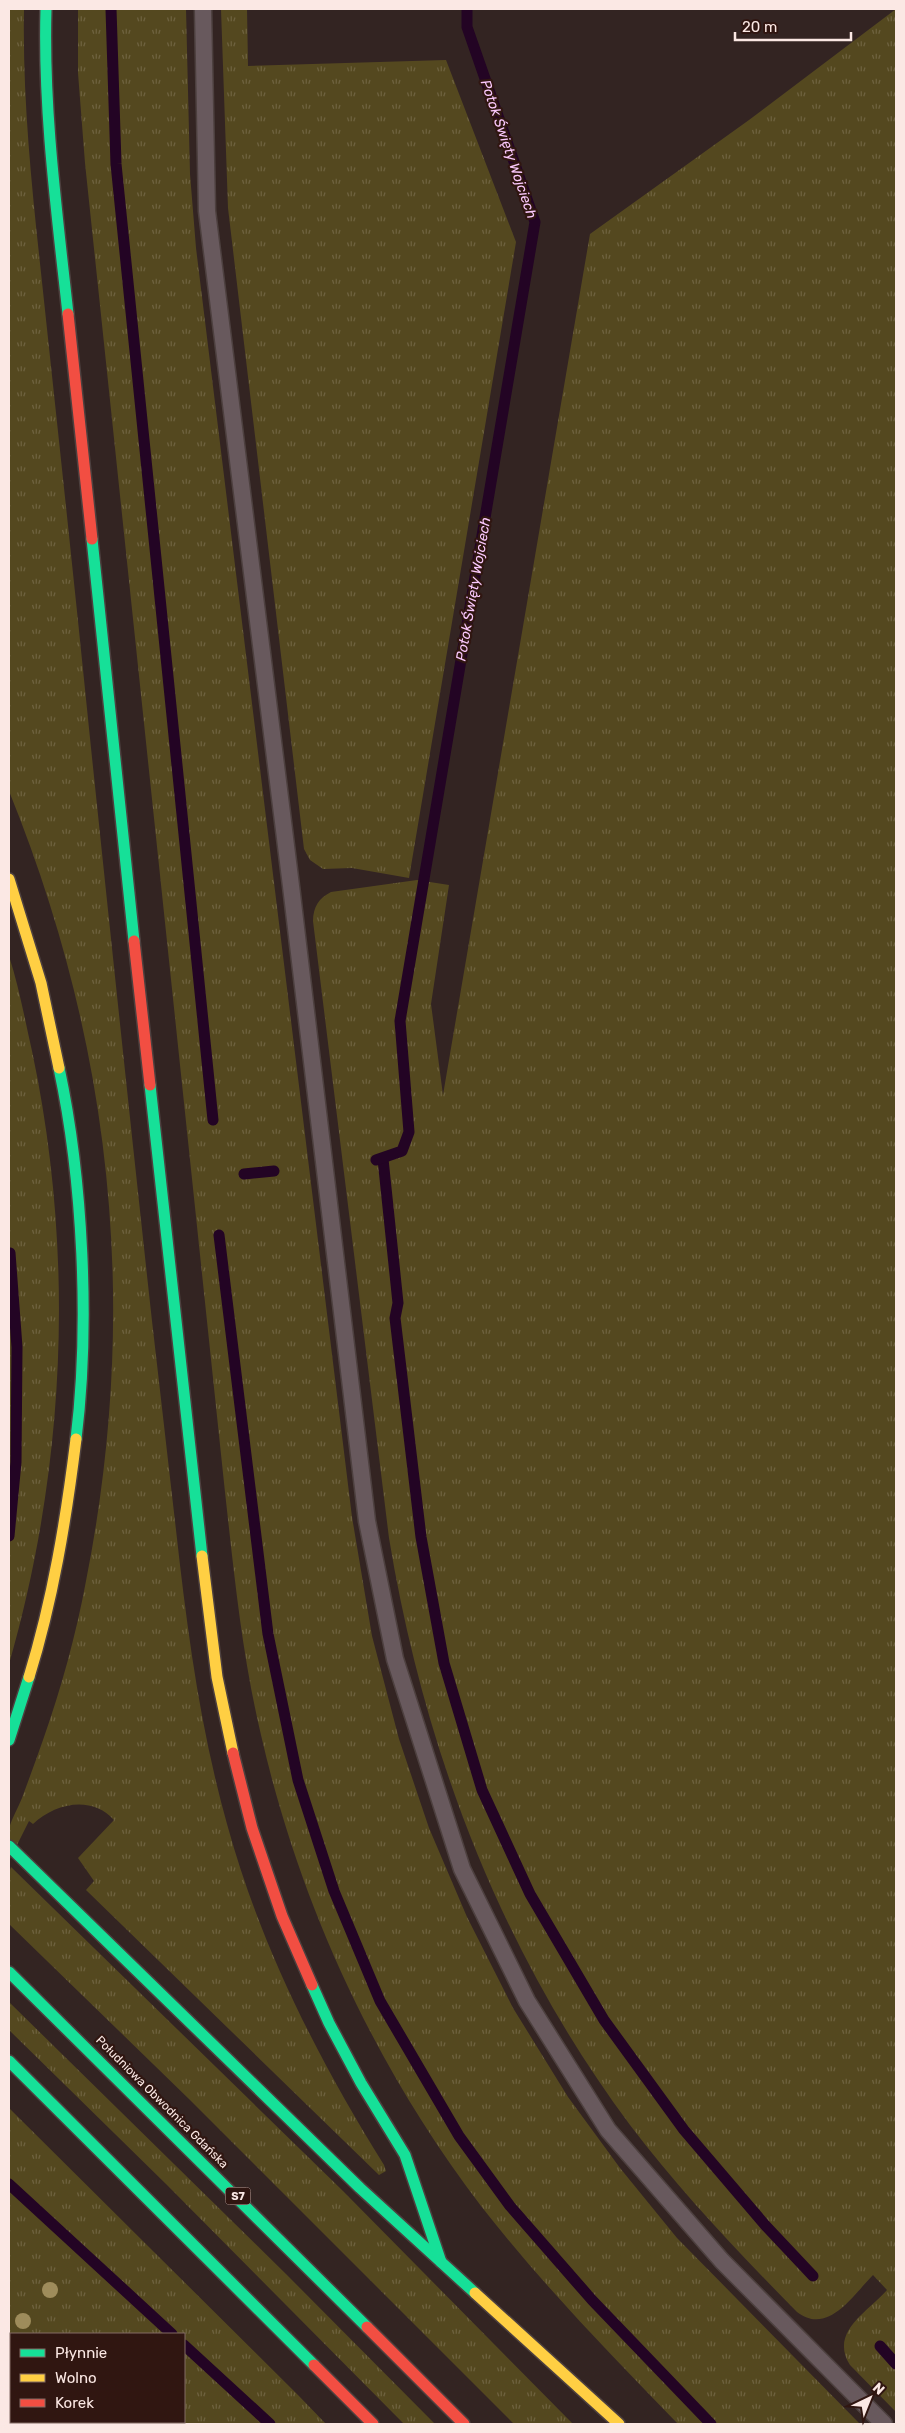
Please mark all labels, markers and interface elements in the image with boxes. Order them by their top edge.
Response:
scale bar [735,10,851,42]
text: 20 m [742,18,777,36]
water label: Potok Święty Wojciech [477,77,541,221]
water label: Potok Święty Wojciech [451,516,495,662]
street label: Południowa Obwodnica Gdańska [93,2033,231,2171]
road number: S7 [226,2188,250,2204]
legend [10,2333,185,2423]
text: Płynnie [55,2344,107,2362]
text: Wolno [55,2369,97,2387]
north arrow [845,2373,895,2423]
text: N [869,2379,888,2399]
text: Korek [55,2394,94,2412]

